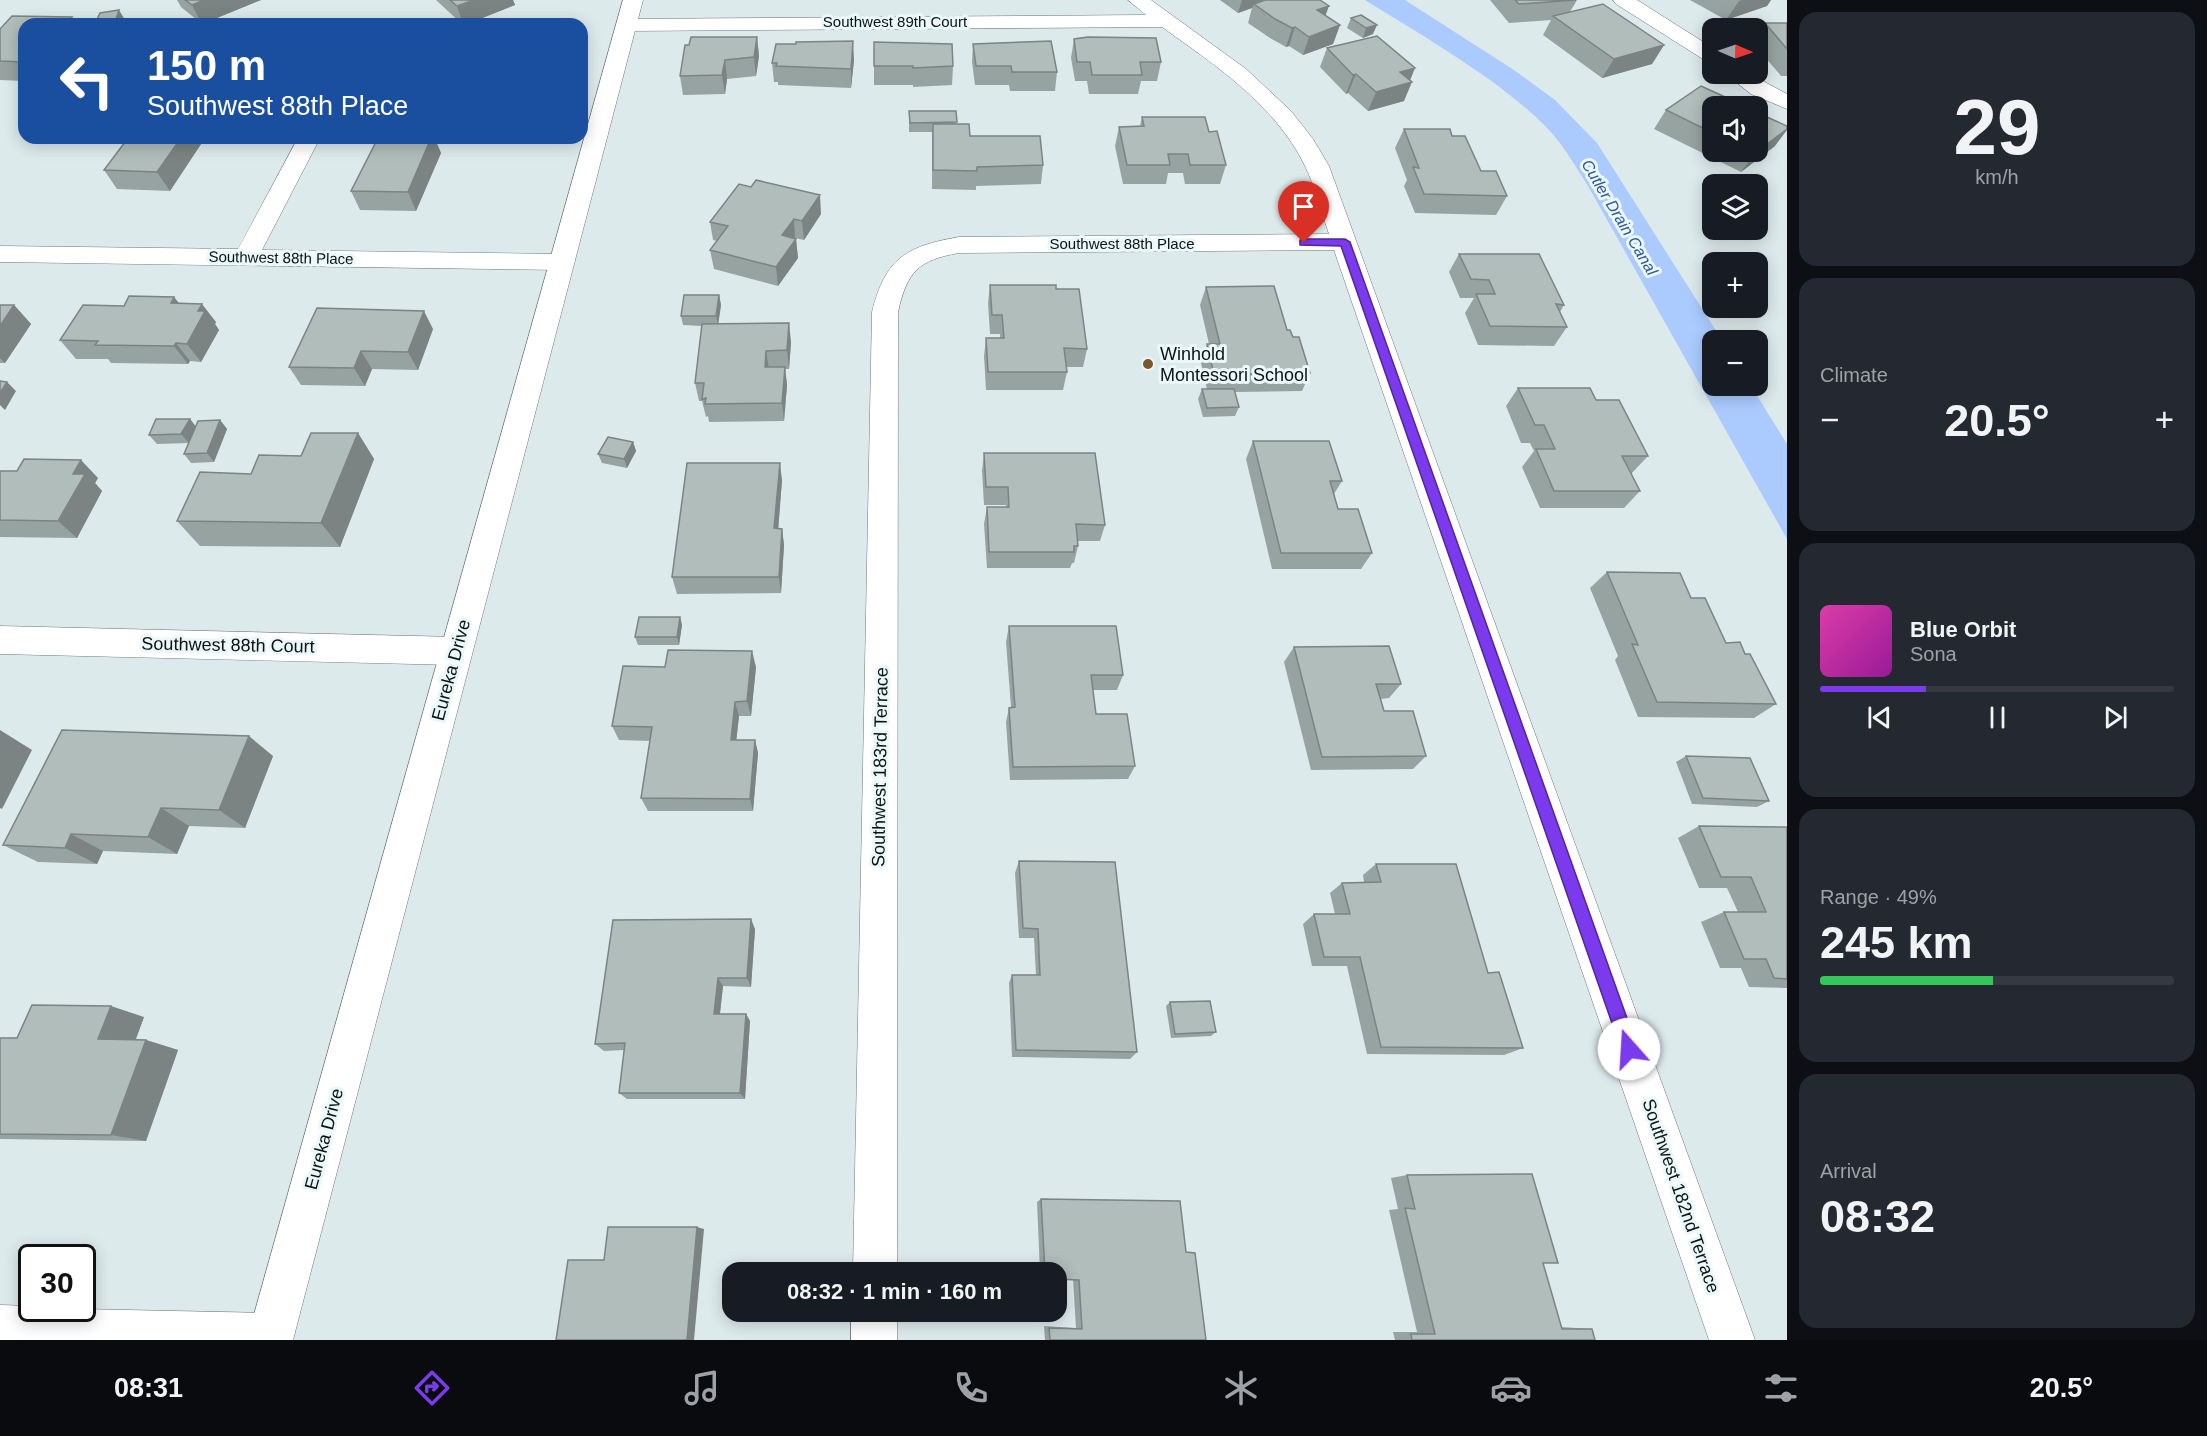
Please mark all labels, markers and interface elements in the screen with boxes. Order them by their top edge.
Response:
street label: Southwest 89th Court [823,13,968,30]
north arrow [1702,18,1768,84]
map controls [1702,18,1768,396]
icon: left [48,42,126,120]
text: 150 m [147,42,266,89]
text: 29 [1954,83,2040,171]
text: Southwest 88th Place [147,91,408,121]
button: sound [1702,96,1768,162]
water label: Cutler Drain Canal [1578,156,1661,278]
text: km/h [1975,166,2019,188]
button: layers [1702,174,1768,240]
pin [1278,181,1329,243]
icon: arrive [1287,190,1320,223]
street label: Southwest 88th Place [1049,235,1195,252]
street label: Southwest 88th Place [208,248,354,267]
button: + [1702,252,1768,318]
button: − [1702,330,1768,396]
place label: Winhold Montessori School [1160,344,1308,385]
marker: Winhold Montessori School [1141,357,1155,371]
text: Climate [1820,364,1888,386]
text: 20.5° [1944,395,2050,446]
text: − [1820,401,1839,438]
text: + [2155,401,2174,438]
street label: Eureka Drive [428,617,474,723]
text: Blue Orbit [1910,617,2016,642]
street label: Southwest 88th Court [141,633,315,657]
text: Sona [1910,643,1957,665]
street label: Southwest 183rd Terrace [868,667,892,867]
icon: previous [1863,701,1896,734]
icon: pause [1981,701,2014,734]
icon: next [2099,701,2132,734]
text: Range · 49% [1820,886,1937,908]
text: 245 km [1820,917,1973,968]
position arrow [1597,1017,1661,1081]
street label: Eureka Drive [301,1086,347,1192]
street label: Southwest 182nd Terrace [1638,1096,1724,1296]
text: Arrival [1820,1160,1877,1182]
text: 08:32 [1820,1191,1935,1242]
speed limit sign: 30 [18,1244,96,1322]
text: 08:32 · 1 min · 160 m [787,1279,1002,1304]
icon: directions [411,1367,453,1409]
icon: music [681,1367,723,1409]
icon: phone [950,1367,992,1409]
icon: climate [1220,1367,1262,1409]
icon: car [1490,1367,1532,1409]
icon: filters [1760,1367,1802,1409]
text: 08:31 [114,1373,183,1403]
text: 20.5° [2030,1373,2093,1403]

